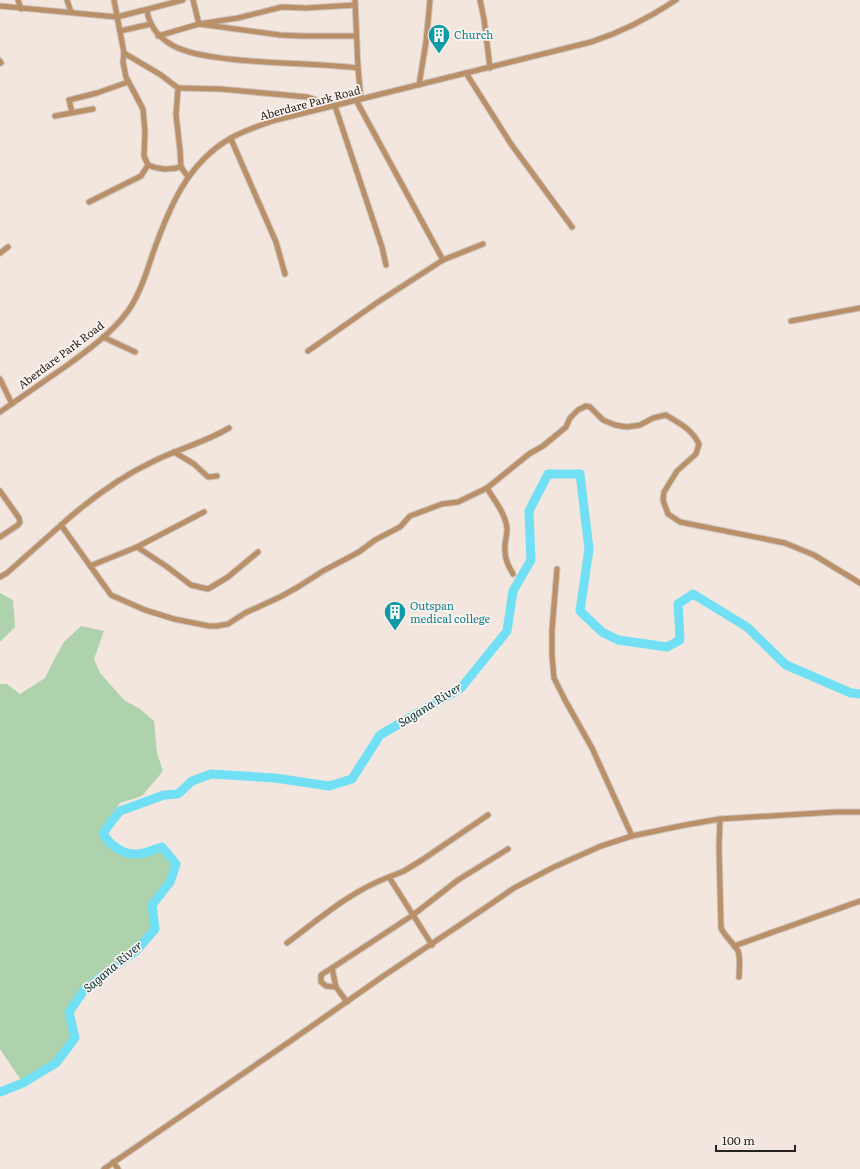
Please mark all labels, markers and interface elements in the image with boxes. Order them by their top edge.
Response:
building icon: Church [426,22,452,55]
place label: Church [454,26,493,42]
street label: Aberdare Park Road [258,81,362,123]
street label: Aberdare Park Road [14,316,107,392]
place label: Outspan medical college [410,597,491,626]
building icon: Outspan medical college [382,599,408,632]
water label: Sagana River [394,677,465,731]
water label: Sagana River [79,936,146,996]
scale bar [716,1127,795,1153]
text: 100 m [722,1131,755,1149]

